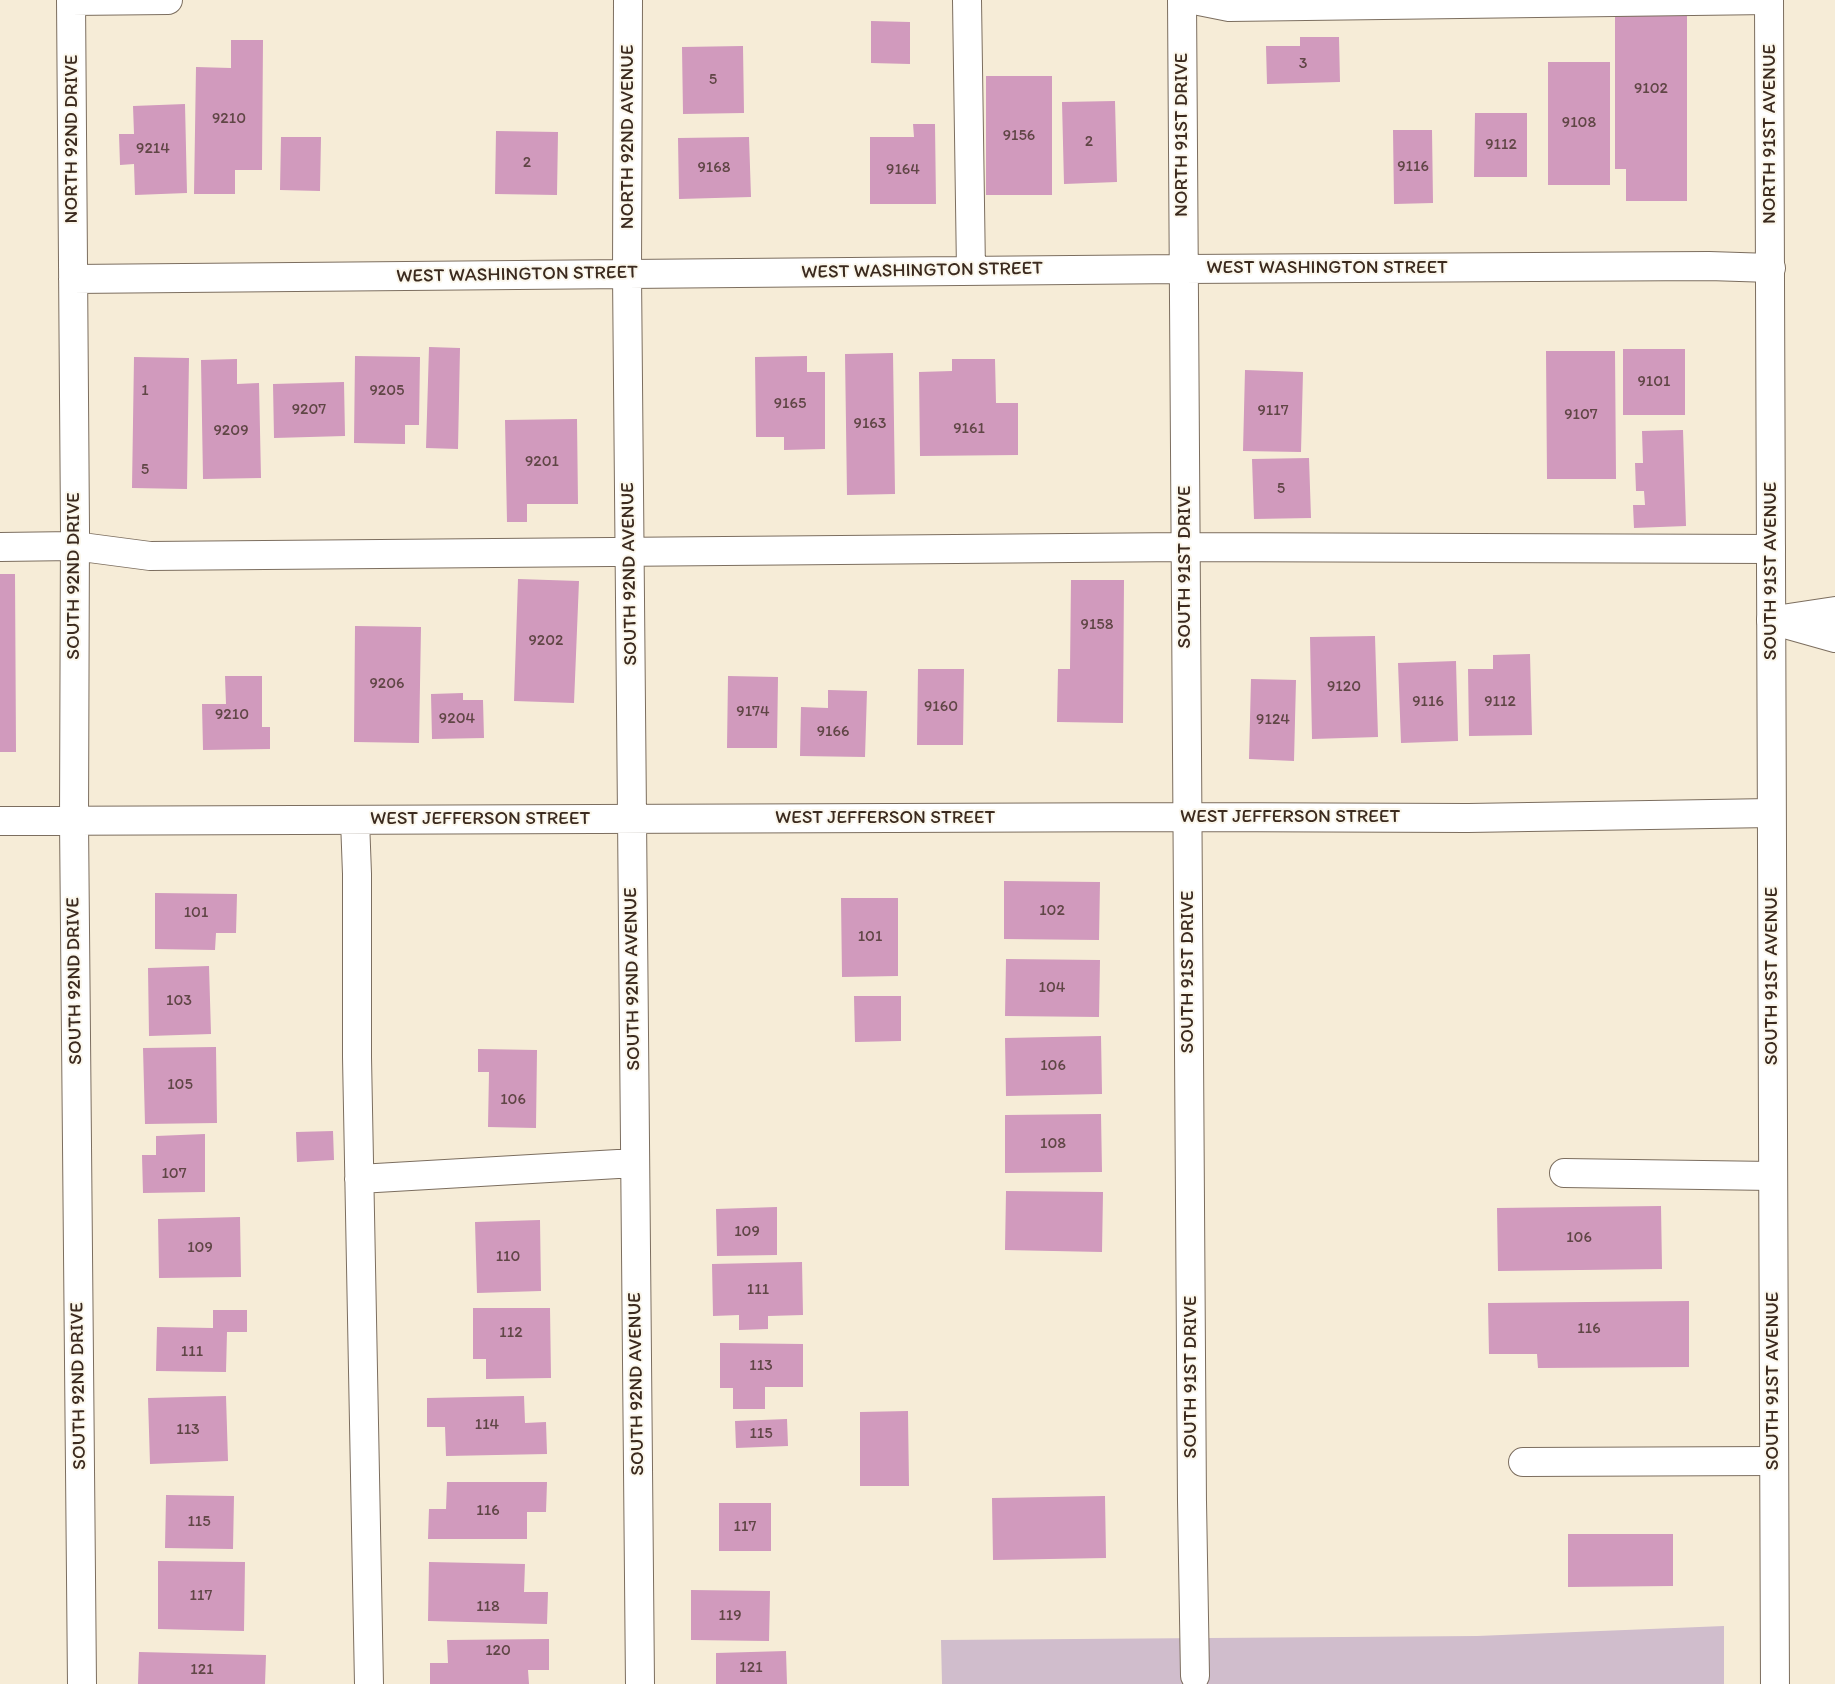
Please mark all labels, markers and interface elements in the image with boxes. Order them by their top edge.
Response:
street label: NORTH 91ST AVENUE [1759,44,1781,224]
street label: NORTH 92ND AVENUE [617,45,639,229]
street label: NORTH 91ST DRIVE [1171,53,1193,217]
house number: 3 [1299,54,1307,74]
street label: NORTH 92ND DRIVE [61,55,83,223]
house number: 5 [709,70,717,90]
house number: 9102 [1634,79,1668,99]
house number: 9210 [212,109,246,129]
house number: 9108 [1562,113,1596,133]
house number: 9156 [1003,126,1035,146]
house number: 2 [1085,132,1093,152]
house number: 9112 [1485,135,1517,155]
house number: 9214 [136,139,170,159]
house number: 2 [523,153,531,173]
house number: 9116 [1397,157,1429,177]
house number: 9168 [697,158,731,178]
house number: 9164 [886,160,920,180]
street label: WEST WASHINGTON STREET [801,257,1043,285]
street label: WEST WASHINGTON STREET [1206,257,1448,279]
street label: WEST WASHINGTON STREET [396,261,638,289]
house number: 9101 [1637,372,1671,392]
house number: 1 [141,381,149,401]
house number: 9205 [369,381,405,401]
house number: 9165 [774,394,806,414]
house number: 9207 [292,400,326,420]
house number: 9117 [1257,401,1289,421]
house number: 9107 [1564,405,1598,425]
house number: 9163 [854,414,886,434]
house number: 9161 [953,419,985,439]
house number: 9209 [213,421,249,441]
house number: 9201 [525,452,559,472]
house number: 5 [141,460,149,480]
house number: 5 [1277,479,1285,499]
street label: SOUTH 92ND AVENUE [617,482,643,666]
street label: SOUTH 91ST AVENUE [1760,482,1782,660]
street label: SOUTH 91ST DRIVE [1174,486,1196,648]
street label: SOUTH 92ND DRIVE [63,492,85,660]
house number: 9158 [1081,615,1113,635]
house number: 9202 [528,631,564,651]
house number: 9206 [369,674,405,694]
house number: 9120 [1327,677,1361,697]
house number: 9116 [1412,692,1444,712]
house number: 9112 [1484,692,1516,712]
house number: 9160 [924,697,958,717]
house number: 9174 [736,702,770,722]
house number: 9210 [215,705,249,725]
house number: 9204 [439,709,475,729]
house number: 9124 [1256,710,1290,730]
house number: 9166 [817,722,849,742]
street label: WEST JEFFERSON STREET [1180,806,1400,828]
street label: WEST JEFFERSON STREET [775,807,995,829]
street label: WEST JEFFERSON STREET [370,808,590,830]
street label: SOUTH 92ND AVENUE [620,887,646,1071]
street label: SOUTH 91ST AVENUE [1761,887,1783,1065]
street label: SOUTH 91ST DRIVE [1177,891,1199,1053]
street label: SOUTH 92ND DRIVE [62,897,88,1065]
house number: 102 [1039,901,1065,921]
house number: 101 [184,903,208,923]
house number: 101 [858,927,882,947]
house number: 104 [1039,978,1065,998]
house number: 103 [166,991,192,1011]
house number: 106 [1040,1056,1066,1076]
house number: 105 [167,1075,193,1095]
house number: 106 [500,1090,526,1110]
house number: 108 [1040,1134,1066,1154]
house number: 107 [161,1164,187,1184]
house number: 109 [734,1222,760,1242]
house number: 106 [1566,1228,1592,1248]
house number: 109 [187,1238,213,1258]
house number: 110 [496,1247,520,1267]
house number: 111 [747,1280,769,1300]
street label: SOUTH 92ND AVENUE [624,1292,650,1476]
street label: SOUTH 91ST AVENUE [1762,1292,1784,1470]
street label: SOUTH 91ST DRIVE [1180,1296,1202,1458]
street label: SOUTH 92ND DRIVE [66,1302,92,1470]
house number: 116 [1577,1319,1601,1339]
house number: 112 [499,1323,523,1343]
house number: 111 [181,1342,203,1362]
house number: 113 [749,1356,773,1376]
house number: 114 [475,1415,499,1435]
house number: 113 [176,1420,200,1440]
house number: 115 [749,1424,773,1444]
house number: 116 [476,1501,500,1521]
house number: 115 [187,1512,211,1532]
house number: 117 [734,1517,756,1537]
house number: 117 [190,1586,212,1606]
house number: 118 [476,1597,500,1617]
house number: 119 [718,1606,742,1626]
house number: 120 [485,1641,511,1661]
house number: 121 [739,1658,763,1678]
house number: 121 [190,1660,214,1680]

